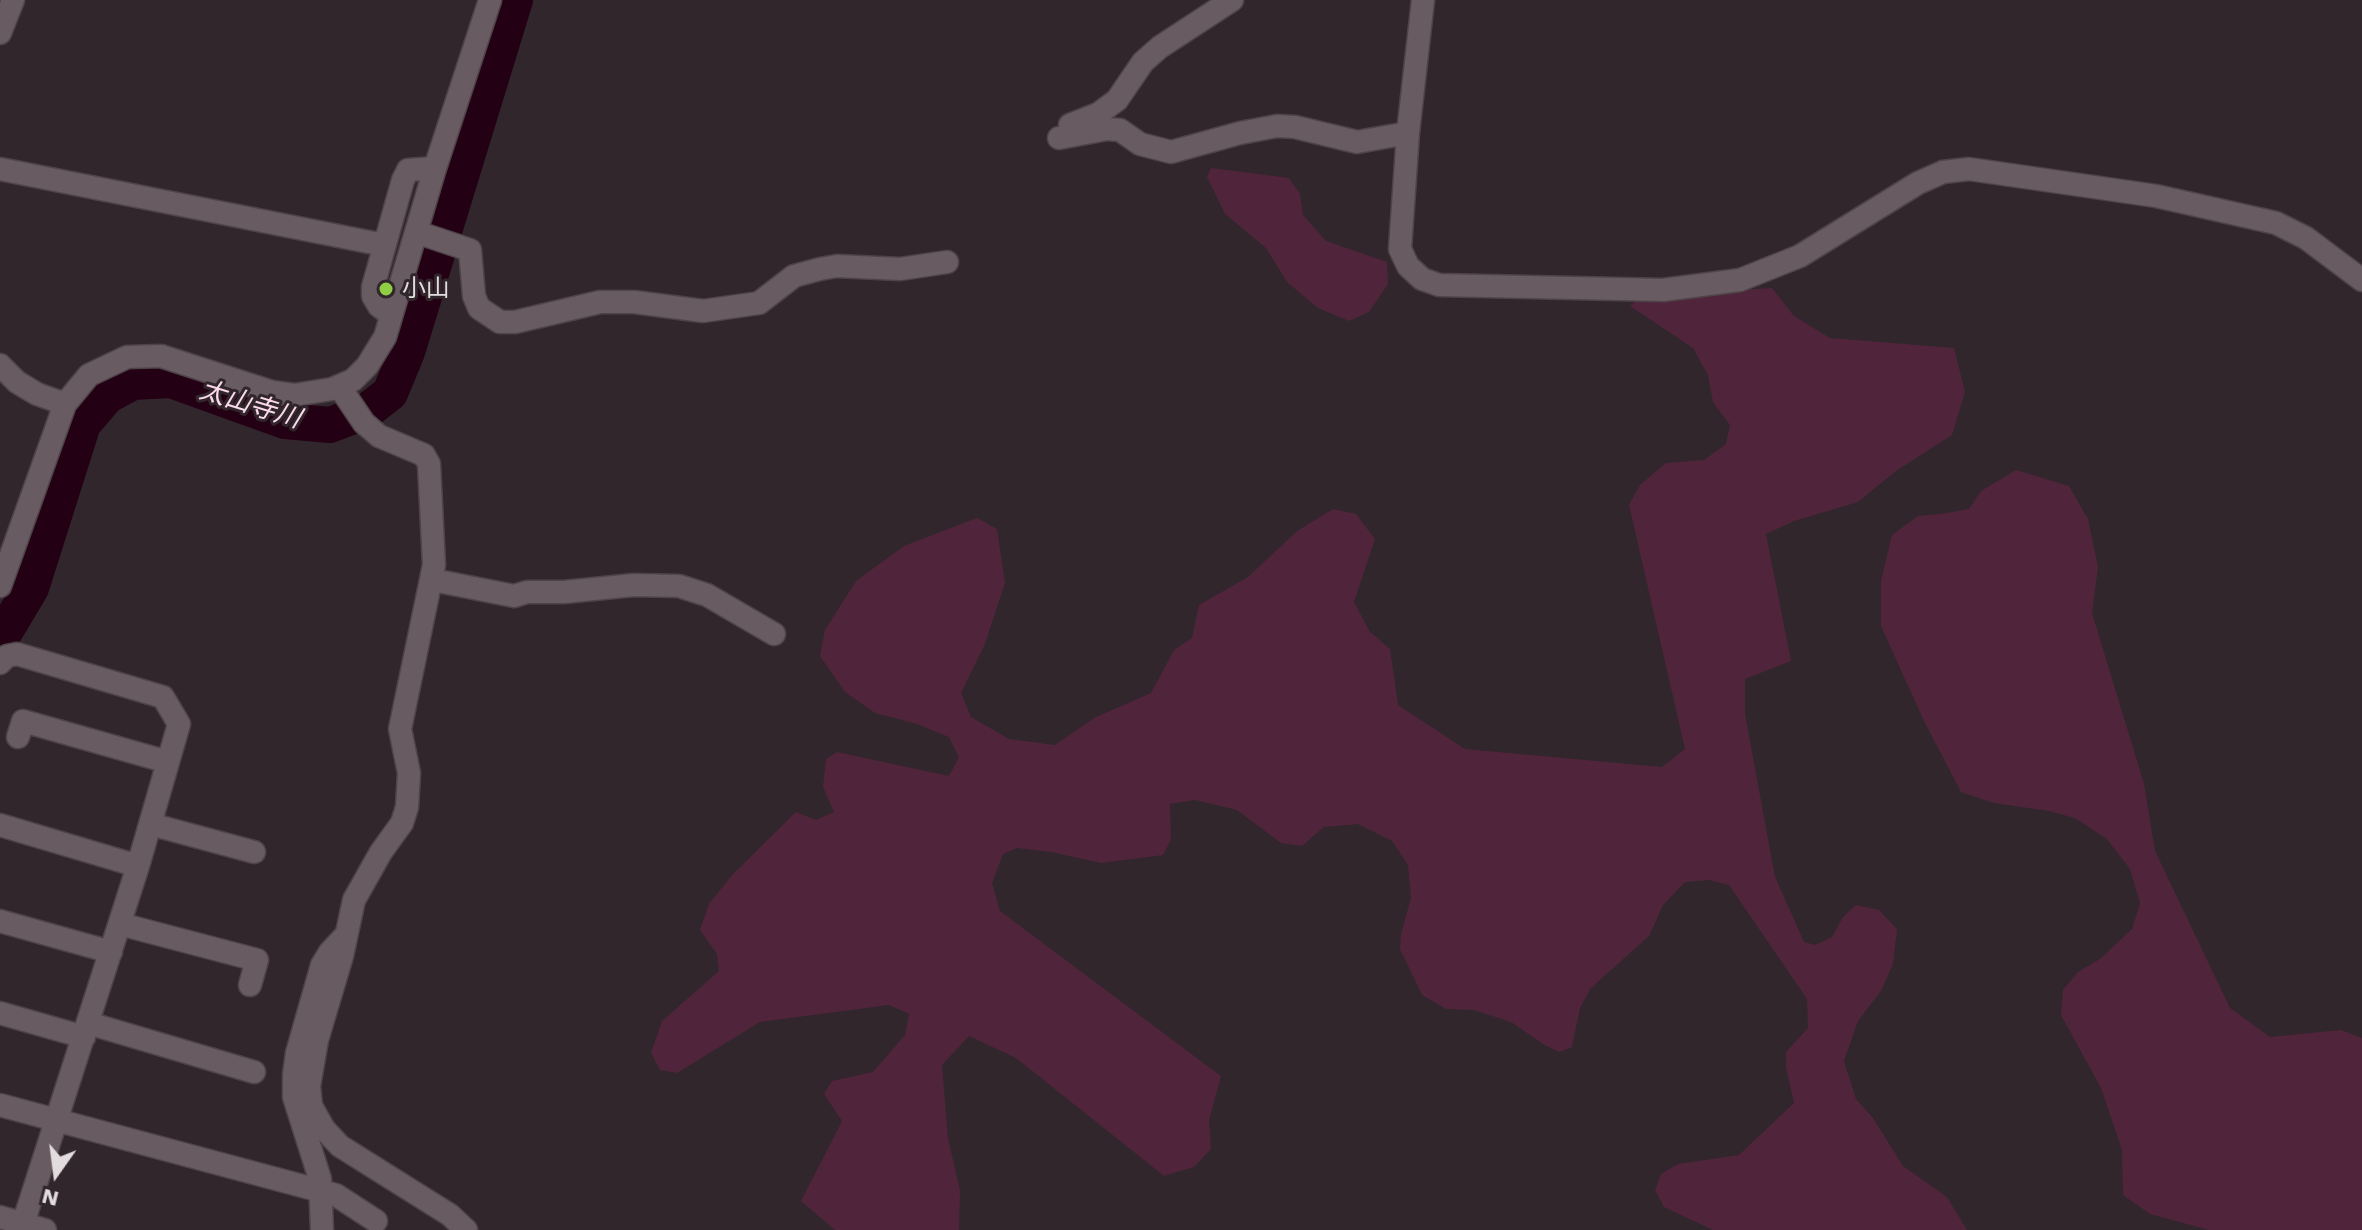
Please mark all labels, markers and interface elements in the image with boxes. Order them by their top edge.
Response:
place label: 小山 [402,275,450,303]
marker: 小山 [377,280,395,298]
water label: 太山寺川 [196,375,304,435]
north arrow [16,1134,96,1214]
text: N [39,1184,61,1212]

